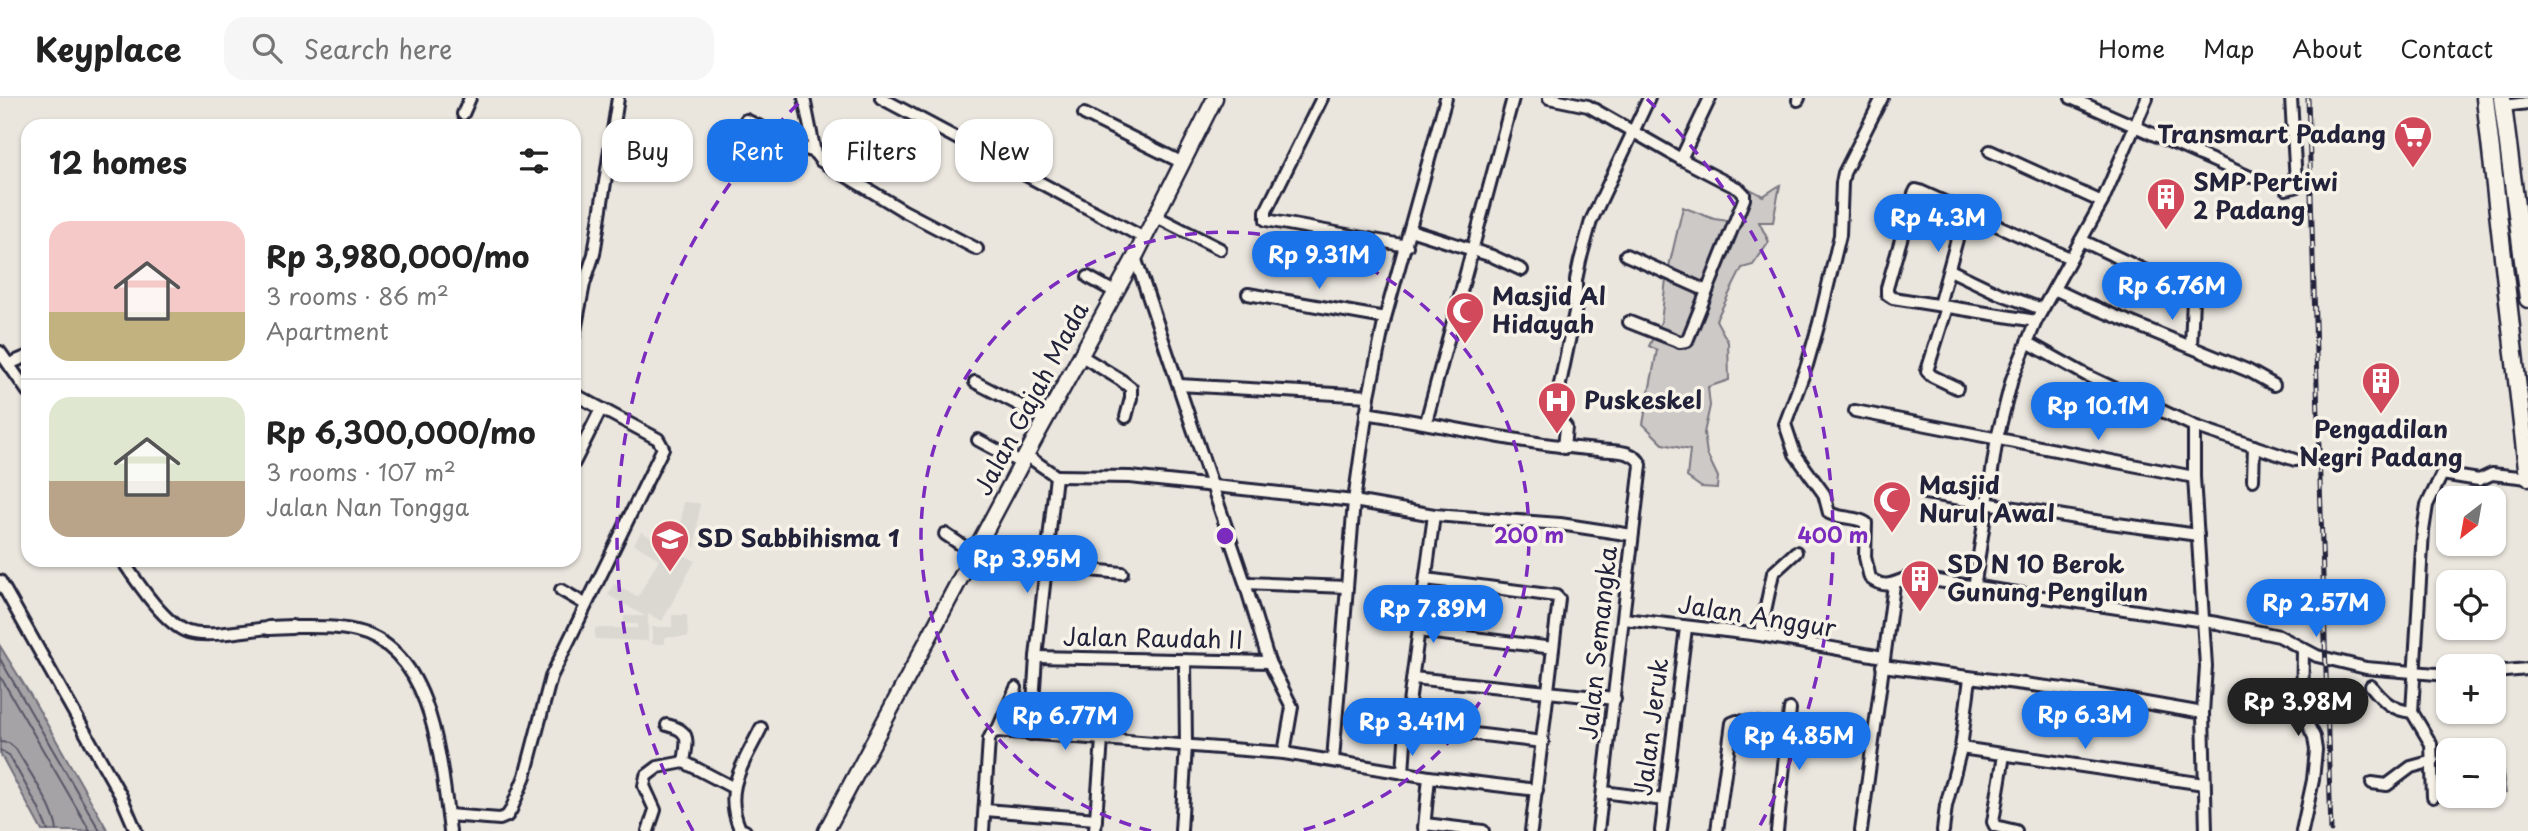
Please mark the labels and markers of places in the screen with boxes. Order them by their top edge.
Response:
supermarket icon: Transmart Padang [2392,114,2434,169]
place label: Transmart Padang [2157,115,2386,151]
place label: SMP Pertiwi 2 Padang [2193,163,2338,227]
building icon: SMP Pertiwi 2 Padang [2145,176,2187,231]
pin: Rp 4.3M [1873,194,2003,254]
pin: Rp 9.31M [1247,232,1391,291]
pin: Rp 6.76M [2100,262,2244,322]
place label: Masjid Al Hidayah [1492,277,1606,341]
mosque icon: Masjid Al Hidayah [1444,290,1486,345]
building icon: Pengadilan Negri Padang [2360,360,2402,415]
hospital icon: Puskeskel [1536,380,1578,435]
place label: Puskeskel [1584,381,1702,417]
pin: Rp 10.1M [2026,382,2170,442]
place label: Pengadilan Negri Padang [2299,410,2463,474]
place label: Masjid Nurul Awal [1919,466,2055,530]
mosque icon: Masjid Nurul Awal [1871,479,1913,534]
school or university icon: SD Sabbihisma 1 [649,518,691,573]
place label: SD Sabbihisma 1 [697,519,900,555]
centre of rings [1213,524,1237,548]
pin: Rp 3.95M [955,536,1099,595]
place label: SD N 10 Berok Gunung Pengilun [1947,545,2148,609]
building icon: SD N 10 Berok Gunung Pengilun [1899,558,1941,613]
pin: Rp 2.57M [2244,580,2388,639]
pin: Rp 7.89M [1361,586,1505,645]
pin: Rp 3.98M [2226,678,2370,738]
pin: Rp 6.77M [993,692,1137,752]
pin: Rp 6.3M [2020,692,2150,751]
pin: Rp 3.41M [1340,698,1484,758]
pin: Rp 4.85M [1727,712,1871,772]

